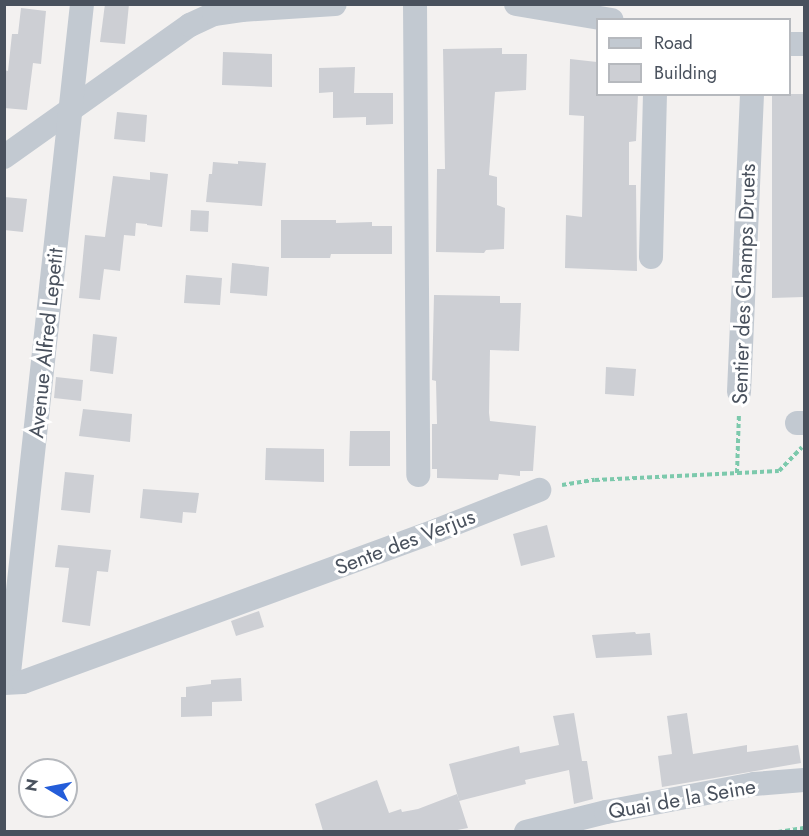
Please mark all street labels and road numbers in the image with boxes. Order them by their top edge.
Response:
street label: Sentier des Champs Druets [727,163,761,405]
street label: Avenue Alfred Lepetit [23,247,69,439]
street label: Sente des Verjus [331,504,479,580]
street label: Quai de la Seine [606,774,758,824]

